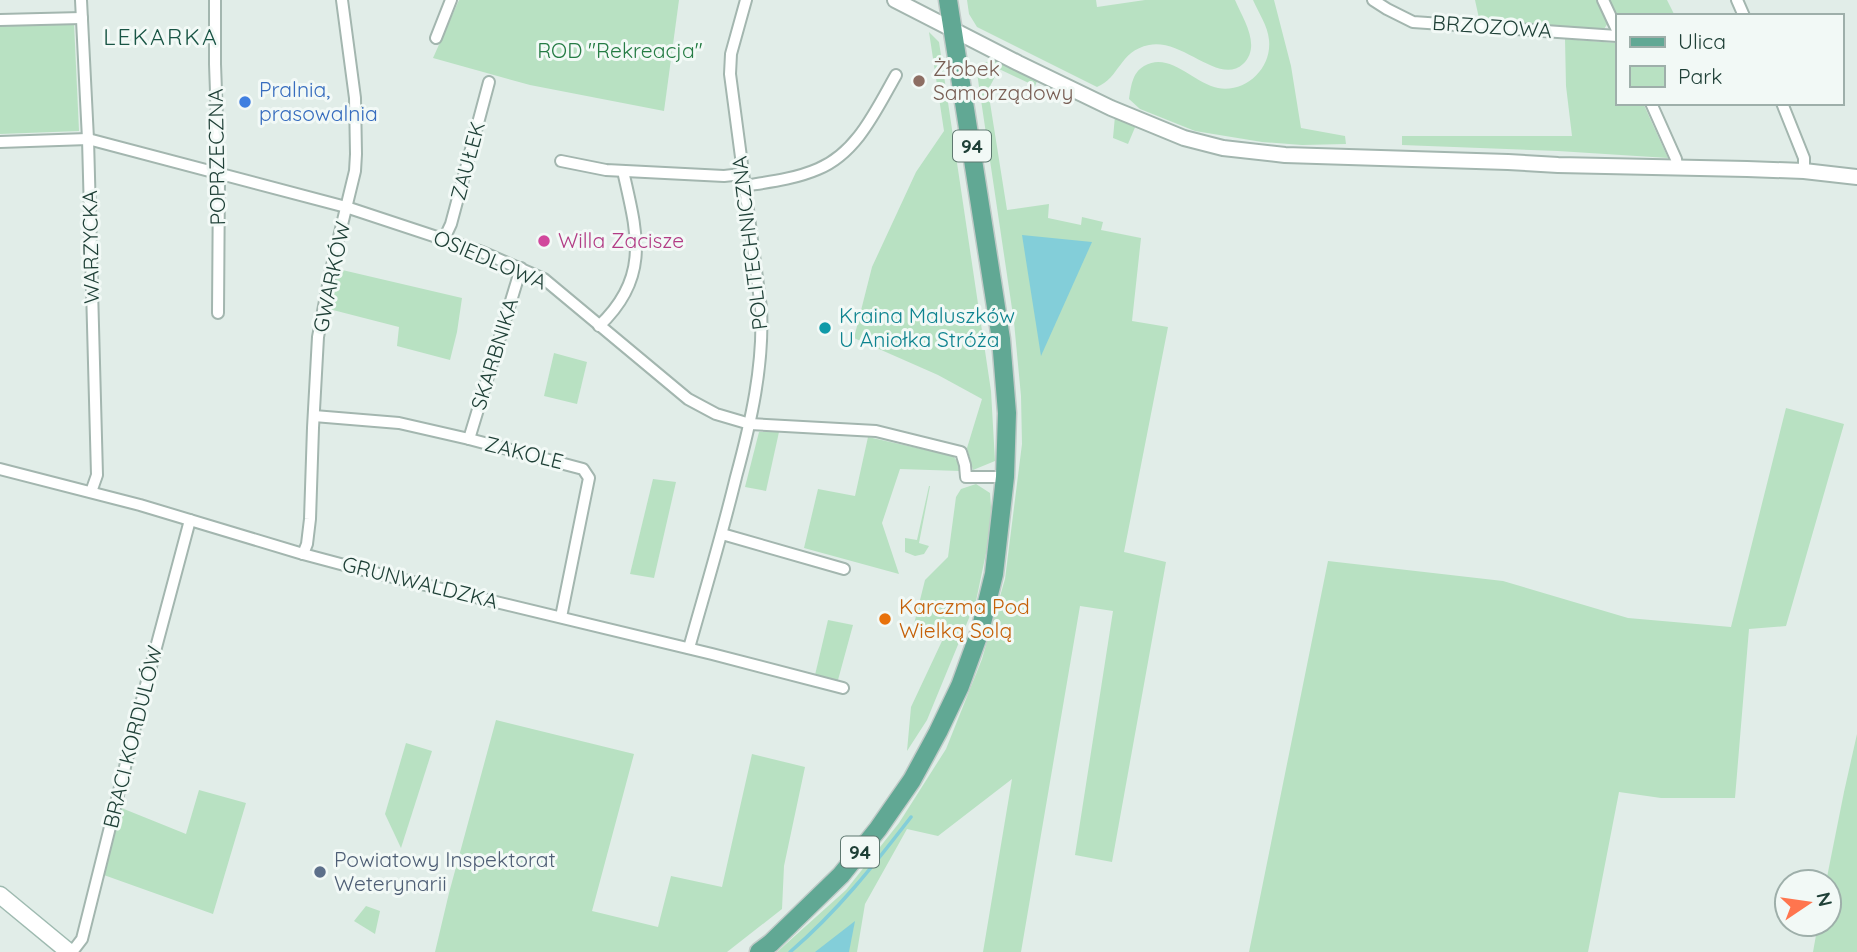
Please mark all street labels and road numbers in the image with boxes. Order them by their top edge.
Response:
street label: BRZOZOWA [1431,9,1553,43]
street label: POPRZECZNA [202,88,230,226]
street label: ZAUŁEK [444,119,490,203]
road number: 94 [953,130,991,162]
street label: POLITECHNICZNA [725,155,773,332]
street label: WARZYCKA [76,190,104,304]
street label: GWARKÓW [307,219,355,334]
street label: OSIEDLOWA [430,224,551,295]
street label: SKARBNIKA [465,295,523,413]
street label: ZAKOLE [482,430,566,474]
street label: GRUNWALDZKA [340,550,501,614]
street label: BRACI KORDULÓW [97,643,167,831]
road number: 94 [841,836,879,867]

